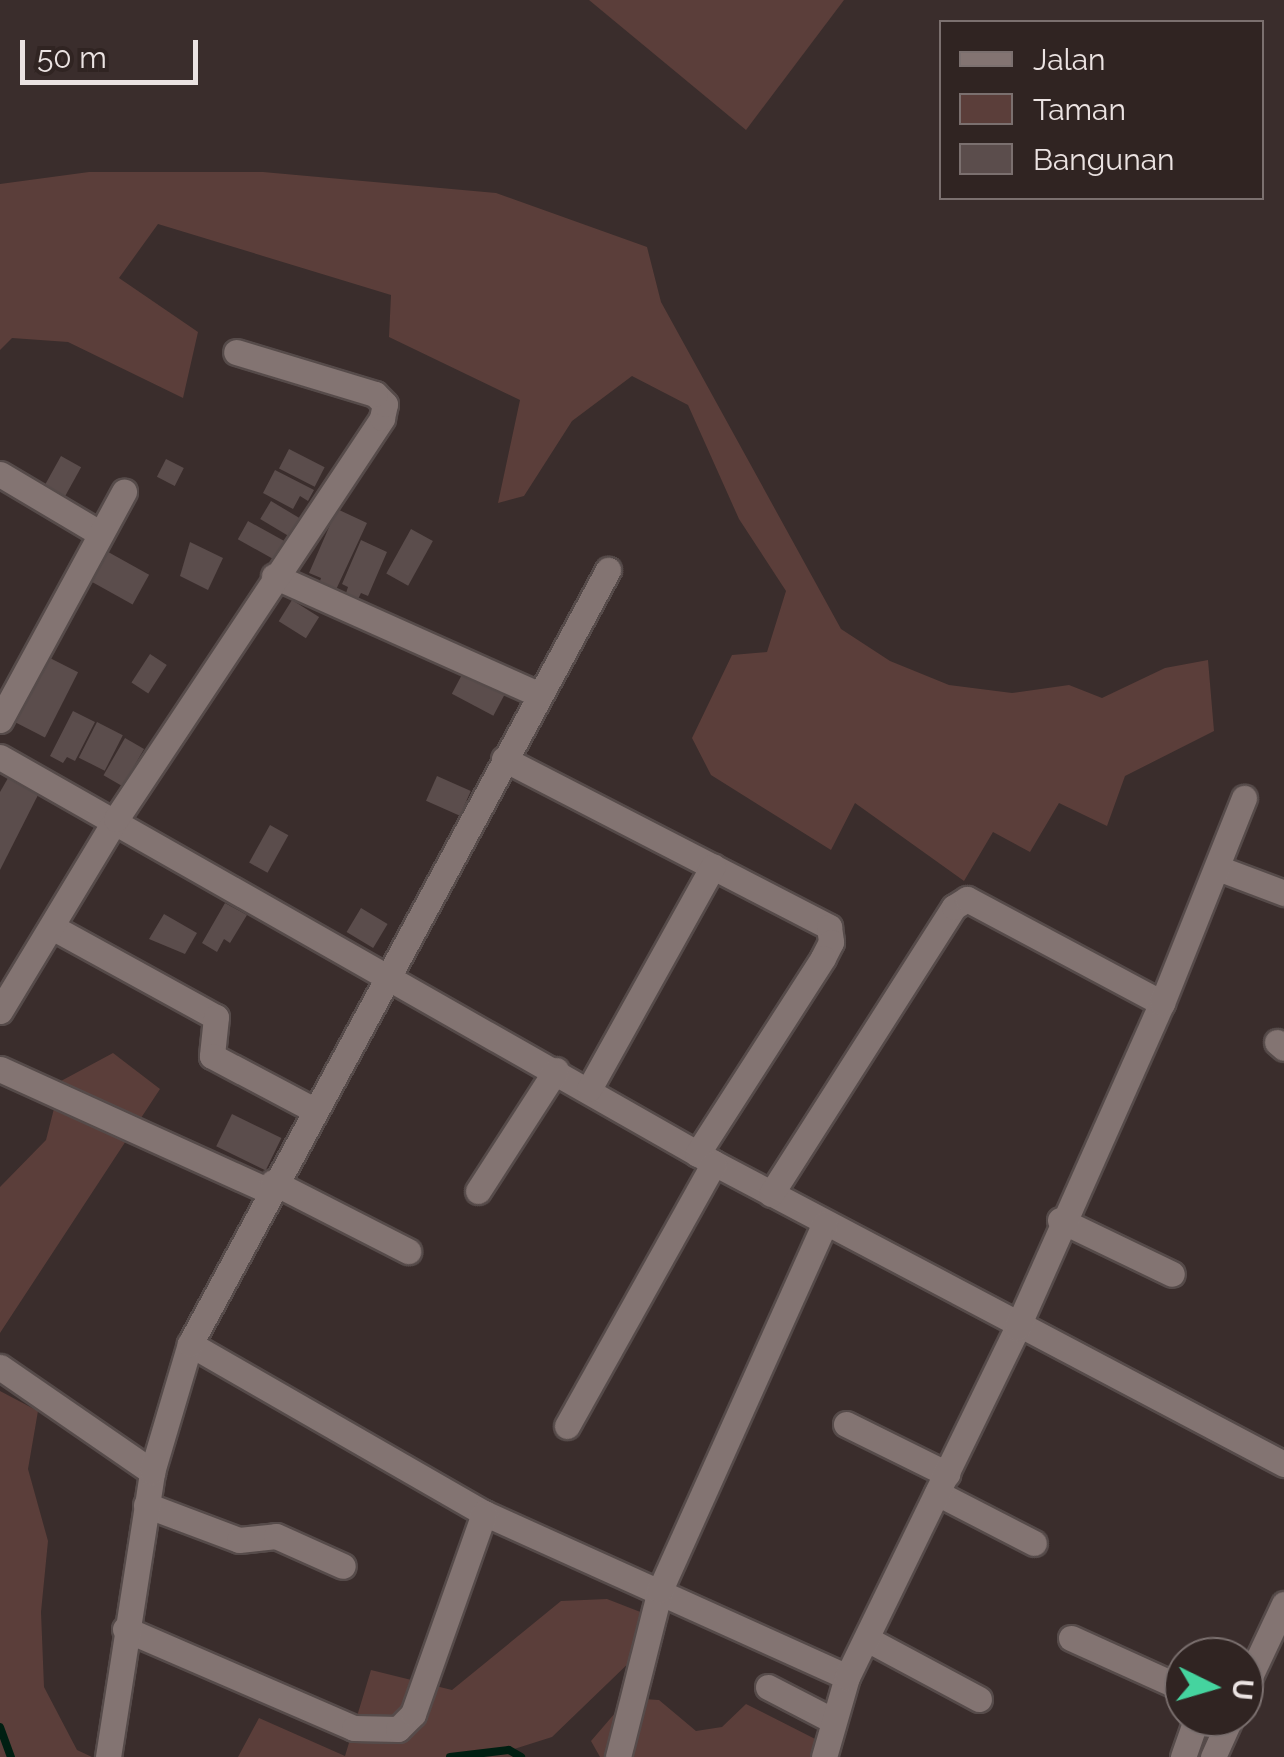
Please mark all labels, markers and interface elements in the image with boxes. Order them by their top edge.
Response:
scale bar [25,20,202,82]
legend [939,20,1264,200]
text: 50 m [37,40,107,75]
text: Jalan [1033,42,1106,77]
text: Taman [1033,92,1126,127]
text: Bangunan [1033,142,1175,177]
north arrow [1164,1637,1264,1737]
text: U [1225,1678,1260,1701]

